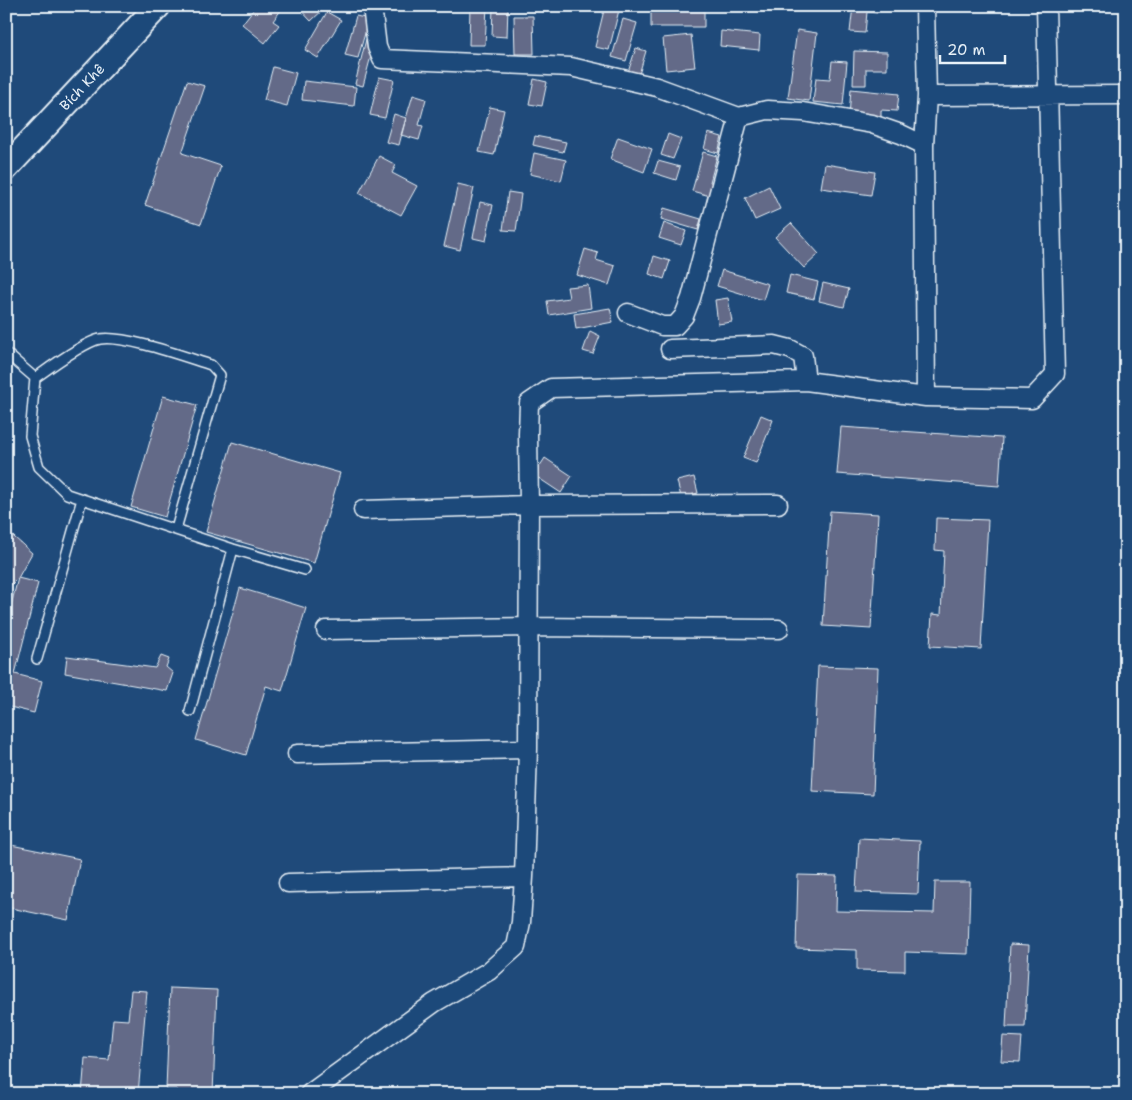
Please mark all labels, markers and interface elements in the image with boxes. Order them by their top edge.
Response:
scale bar [940,32,1004,64]
text: 20 m [947,40,986,60]
street label: Bích Khê [56,60,108,114]

